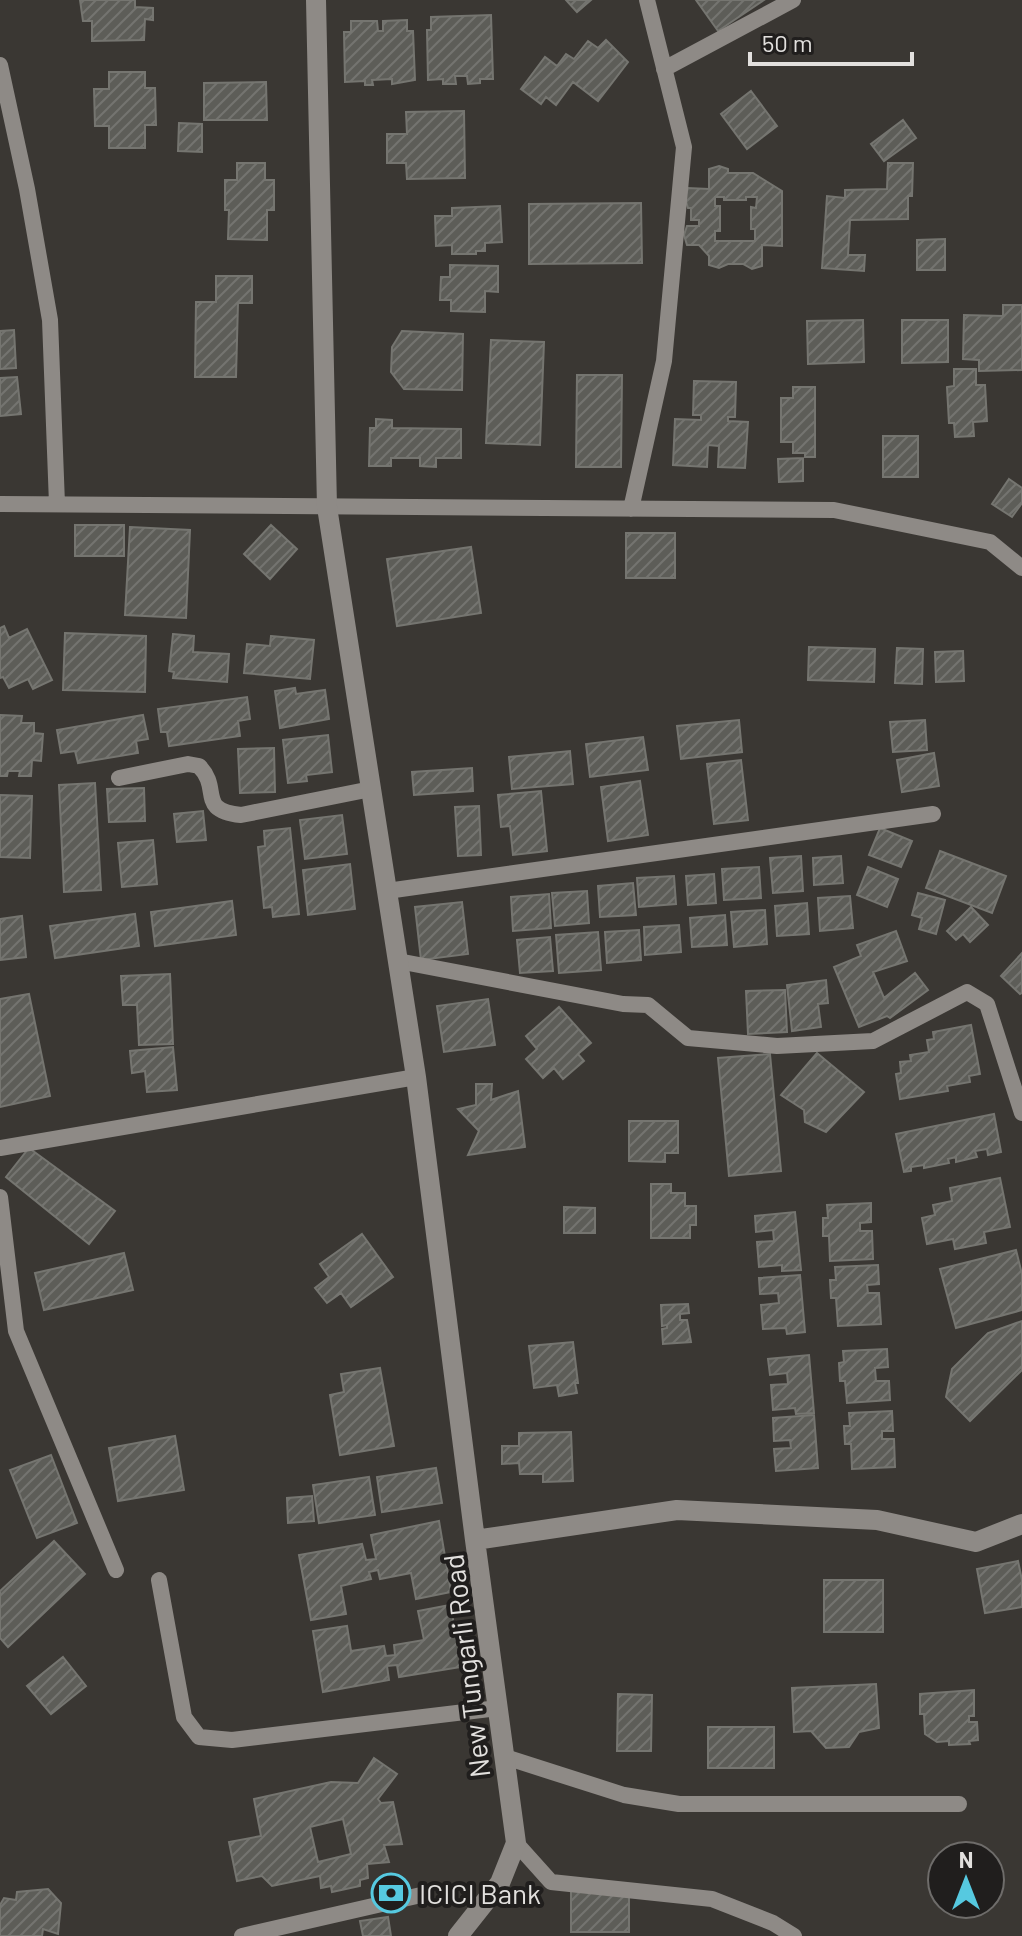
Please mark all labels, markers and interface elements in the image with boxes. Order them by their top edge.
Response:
scale bar [750,16,912,66]
text: 50 m [762,28,813,57]
street label: New Tungarli Road [435,1552,497,1780]
north arrow [926,1840,1006,1920]
text: N [959,1846,973,1872]
bank icon: ICICI Bank [370,1872,412,1914]
place label: ICICI Bank [419,1876,541,1910]

